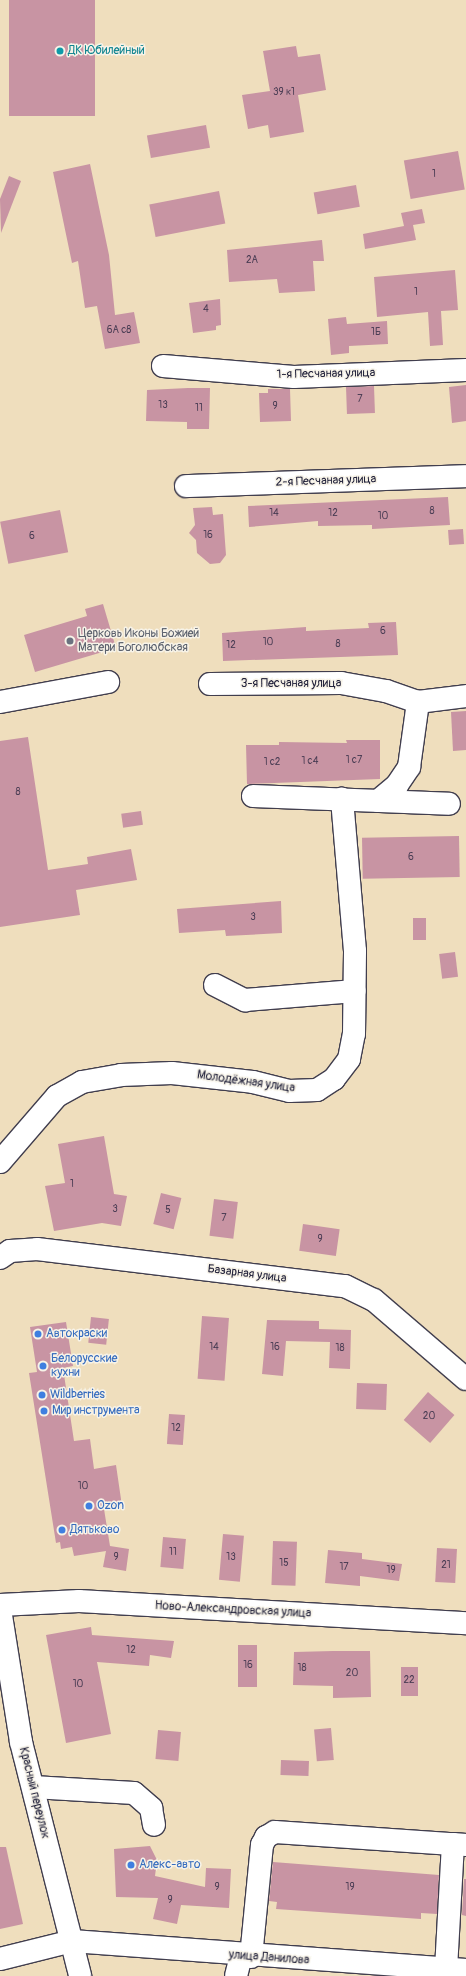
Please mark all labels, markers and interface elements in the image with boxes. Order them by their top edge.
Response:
place label: ДК Юбилейный [68,44,145,58]
marker: ДК Юбилейный [55,46,65,56]
house number: 39 к1 [273,87,295,99]
house number: 1 [432,169,436,181]
house number: 2А [246,255,258,267]
house number: 1 [414,287,418,299]
house number: 4 [203,304,209,316]
house number: 6А с8 [107,325,131,337]
house number: 1Б [371,327,381,339]
street label: 1-я Песчаная улица [277,366,375,382]
house number: 7 [357,394,363,406]
house number: 13 [158,400,168,412]
house number: 9 [272,401,278,413]
house number: 11 [195,403,203,415]
street label: 2-я Песчаная улица [275,472,377,490]
house number: 8 [429,506,435,518]
house number: 14 [269,508,279,520]
house number: 12 [328,508,338,520]
house number: 10 [378,511,388,523]
house number: 16 [203,530,213,542]
house number: 6 [29,531,35,543]
house number: 6 [380,626,386,638]
place label: Церковь Иконы Божией Матери Боголюбская [78,627,199,655]
marker: Церковь Иконы Божией Матери Боголюбская [65,636,75,646]
house number: 10 [263,637,273,649]
house number: 8 [335,639,341,651]
house number: 12 [226,640,236,652]
street label: 3-я Песчаная улица [241,677,341,691]
house number: 1 с7 [346,755,362,767]
house number: 1 с4 [302,756,318,768]
house number: 1 с2 [264,757,280,769]
house number: 8 [15,787,21,799]
house number: 6 [408,852,414,864]
house number: 3 [250,912,256,924]
street label: Молодёжная улица [196,1068,296,1096]
house number: 1 [70,1179,74,1191]
house number: 3 [112,1204,118,1216]
house number: 5 [165,1205,171,1217]
house number: 7 [221,1213,227,1225]
house number: 9 [317,1234,323,1246]
street label: Базарная улица [207,1262,287,1286]
place label: Автокраски [46,1327,107,1341]
marker: Автокраски [33,1329,43,1339]
house number: 14 [209,1342,219,1354]
house number: 16 [270,1342,280,1354]
house number: 18 [336,1343,344,1355]
place label: Белорусские кухни [51,1352,117,1380]
marker: Белорусские кухни [38,1361,48,1371]
place label: Wildberries [50,1388,105,1402]
marker: Wildberries [37,1390,47,1400]
place label: Мир инструмента [52,1404,140,1418]
marker: Мир инструмента [39,1406,49,1416]
house number: 20 [423,1411,435,1423]
house number: 12 [171,1423,181,1435]
house number: 10 [78,1481,88,1493]
place label: Ozon [97,1499,124,1513]
marker: Ozon [84,1501,94,1511]
place label: Дятьково [70,1523,119,1537]
marker: Дятьково [57,1525,67,1535]
house number: 11 [169,1547,177,1559]
house number: 9 [113,1552,119,1564]
house number: 13 [226,1552,236,1564]
house number: 15 [279,1558,289,1570]
house number: 21 [441,1560,451,1572]
house number: 17 [339,1562,349,1574]
house number: 19 [386,1565,396,1577]
street label: Ново-Александровская улица [154,1599,312,1621]
house number: 12 [126,1645,136,1657]
house number: 16 [243,1660,253,1672]
house number: 18 [298,1663,306,1675]
house number: 20 [346,1668,358,1680]
house number: 22 [403,1675,415,1687]
house number: 10 [73,1679,83,1691]
street label: Красный переулок [16,1746,52,1840]
place label: Алекс-авто [139,1858,200,1872]
marker: Алекс-авто [126,1860,136,1870]
house number: 9 [214,1882,220,1894]
house number: 19 [345,1882,355,1894]
house number: 9 [167,1895,173,1907]
street label: улица Данилова [228,1948,310,1968]

